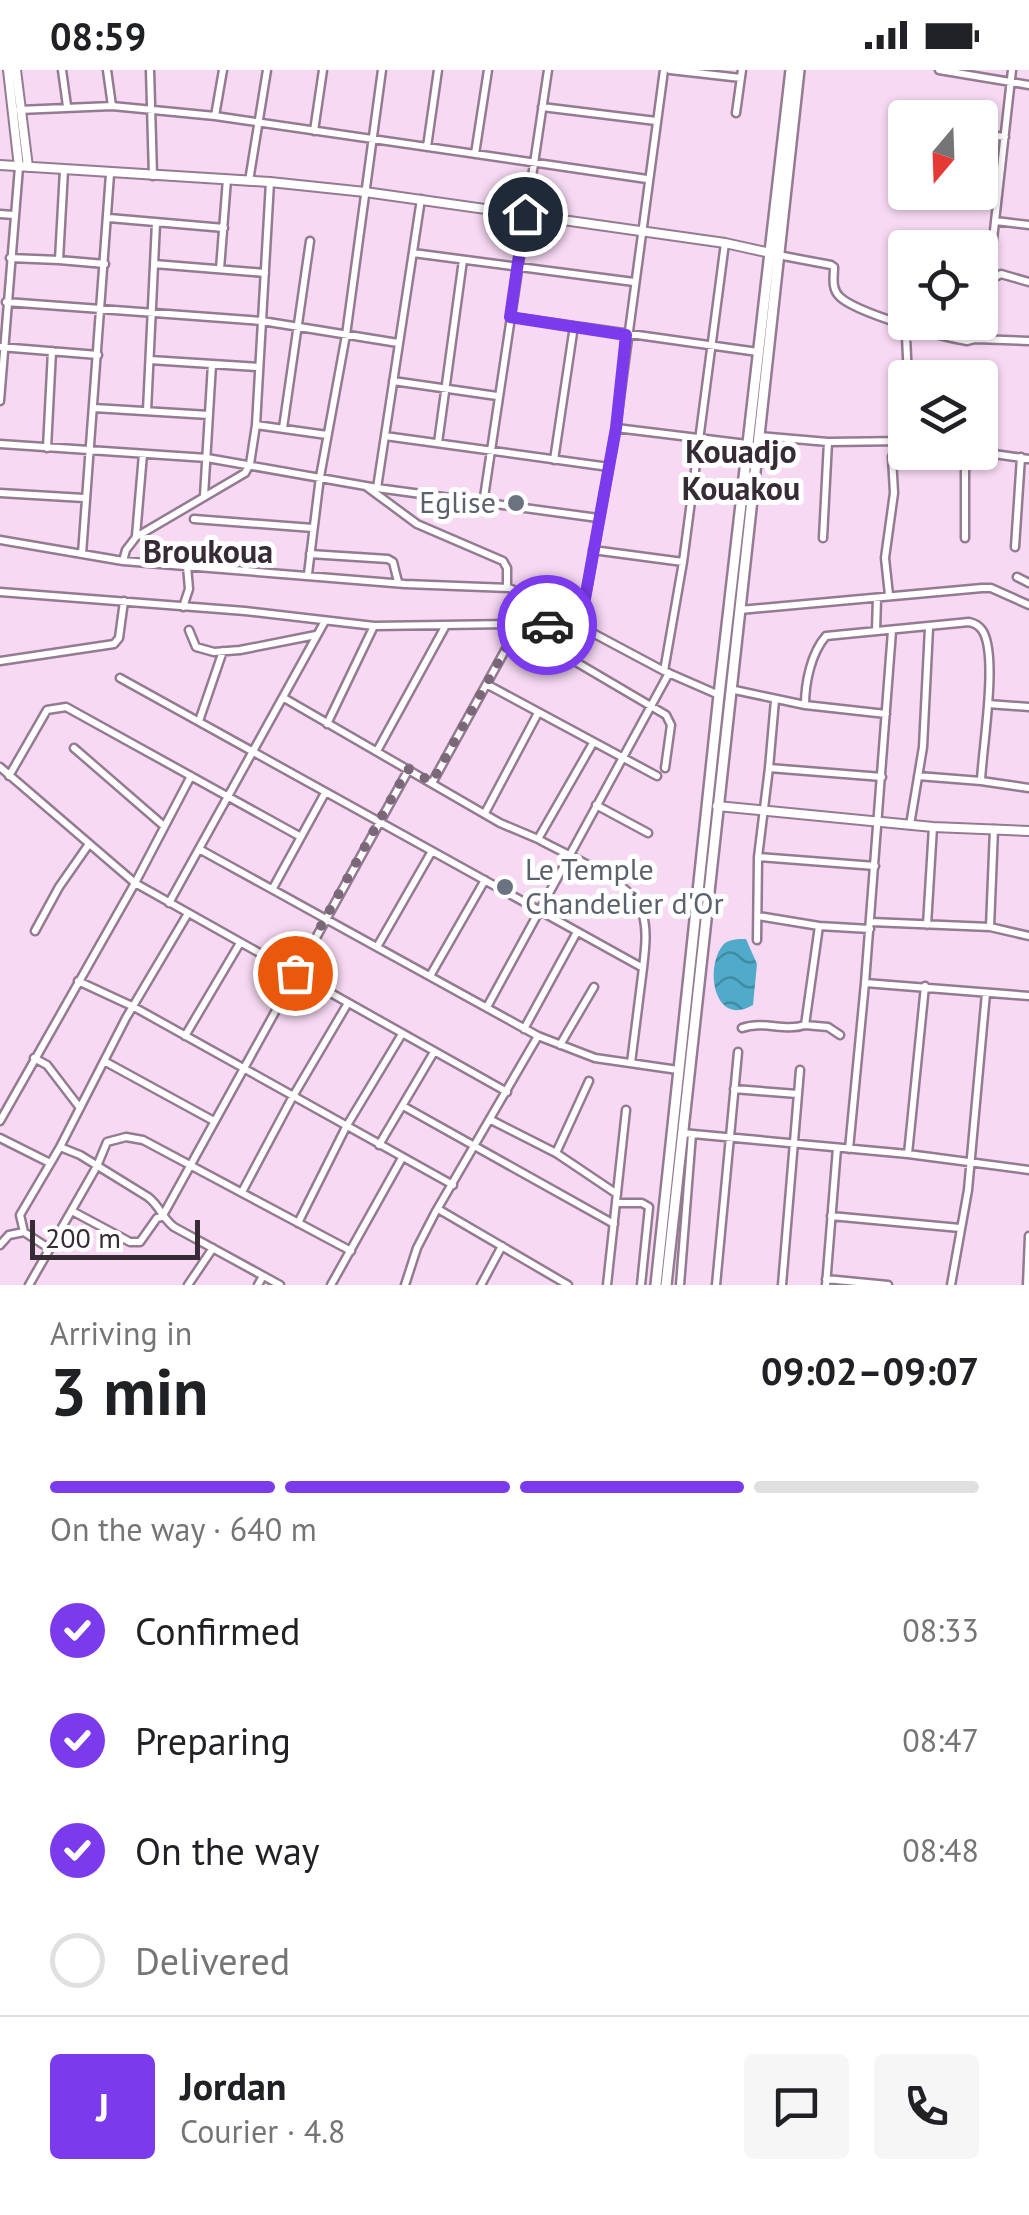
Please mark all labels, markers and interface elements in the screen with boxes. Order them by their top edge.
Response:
text: 08:59 [50,11,146,60]
north arrow [888,100,998,210]
map controls [888,100,998,470]
pin [483,172,568,257]
icon: home [498,187,553,242]
button: locate [888,230,998,340]
button: layers [888,360,998,470]
district label: Kouadjo Kouakou [682,430,800,509]
place label: Eglise [419,482,496,521]
marker: Eglise [505,492,527,514]
district label: Broukoua [143,530,273,572]
courier [497,575,597,675]
icon: car [520,598,575,653]
place label: Le Temple Chandelier d'Or [525,849,724,922]
marker: Le Temple Chandelier d'Or [494,876,516,898]
pin [253,931,338,1016]
icon: bag [268,946,323,1001]
scale bar [30,1215,200,1260]
text: 200 m [45,1219,121,1256]
text: Arriving in [50,1312,192,1354]
text: 09:02–09:07 [761,1346,979,1395]
text: 3 min [50,1349,209,1433]
text: On the way · 640 m [50,1508,317,1550]
icon: check [50,1603,105,1658]
text: Confirmed [135,1606,301,1655]
text: 08:33 [902,1609,979,1651]
icon: check [50,1713,105,1768]
text: Preparing [135,1716,291,1765]
text: 08:47 [902,1719,979,1761]
icon: check [50,1823,105,1878]
text: On the way [135,1826,320,1875]
text: 08:48 [902,1829,979,1871]
text: Delivered [135,1936,290,1985]
button: chat [744,2054,849,2159]
button: phone [874,2054,979,2159]
text: Jordan [180,2061,286,2110]
text: J [96,2082,109,2131]
text: Courier · 4.8 [180,2110,346,2152]

